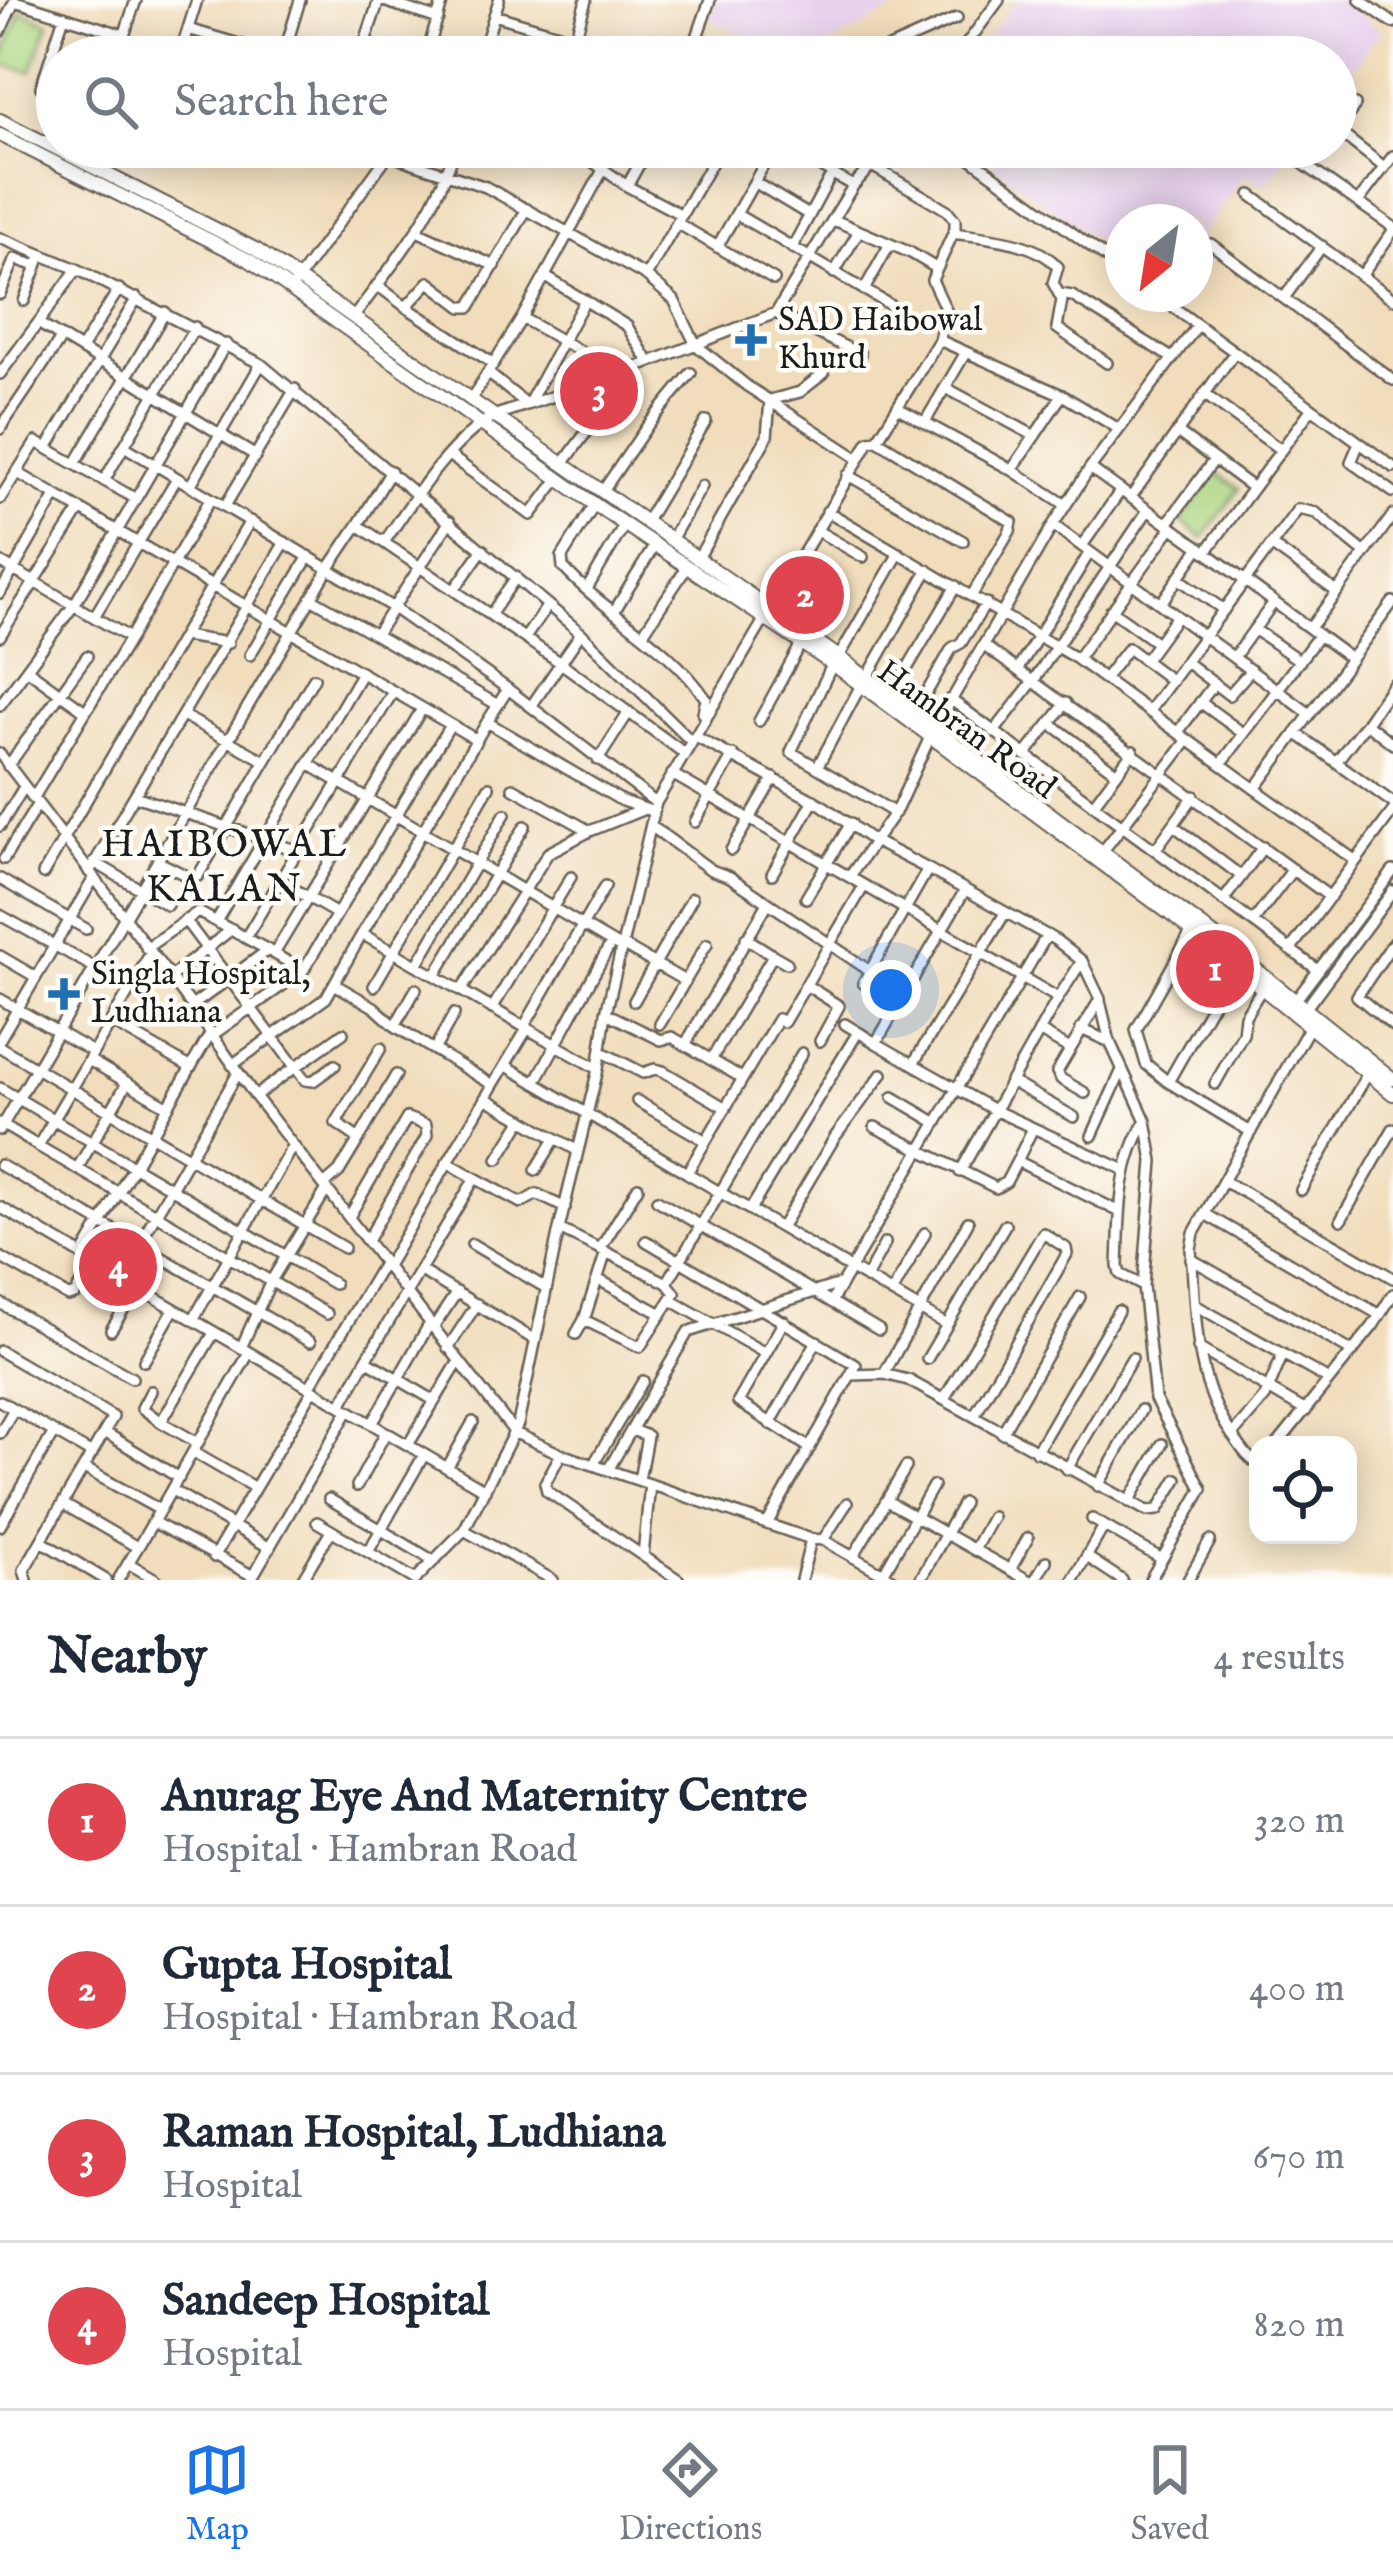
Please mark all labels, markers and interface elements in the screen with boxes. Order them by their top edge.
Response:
search box [36,36,1357,168]
icon: search [78,69,144,135]
text: Search here [174,74,388,131]
north arrow [1105,204,1213,312]
place label: SAD Haibowal Khurd [778,300,982,380]
marker: SAD Haibowal Khurd [735,324,767,356]
pin: 3 [560,346,638,436]
pin: 2 [766,550,844,640]
street label: Hambran Road [868,651,1064,809]
district label: HAIBOWAL KALAN [101,821,349,915]
pin: 1 [1176,924,1254,1014]
place label: Singla Hospital, Ludhiana [91,954,310,1034]
your location [861,960,921,1020]
marker: Singla Hospital, Ludhiana [48,978,80,1010]
pin: 4 [79,1222,157,1312]
map controls [1249,1436,1357,1544]
button: locate [1249,1436,1357,1544]
text: Nearby [48,1626,207,1691]
text: 4 results [1213,1634,1345,1683]
text: Anurag Eye And Maternity Centre [162,1769,808,1826]
text: 1 [80,1797,94,1846]
text: 320 m [1254,1797,1345,1846]
text: Hospital · Hambran Road [162,1826,577,1875]
text: Gupta Hospital [162,1937,452,1994]
text: 2 [78,1965,96,2014]
text: 400 m [1249,1965,1345,2014]
text: Hospital · Hambran Road [162,1994,577,2043]
text: Raman Hospital, Ludhiana [162,2105,665,2162]
text: 3 [80,2133,94,2182]
text: 670 m [1253,2133,1345,2182]
text: Hospital [162,2162,302,2211]
text: Sandeep Hospital [162,2273,489,2330]
text: 4 [77,2301,97,2350]
text: 820 m [1254,2301,1345,2350]
text: Hospital [162,2330,302,2379]
tab: Map [184,2437,250,2551]
tab: Directions [619,2437,762,2551]
tab: Saved [1131,2437,1209,2551]

